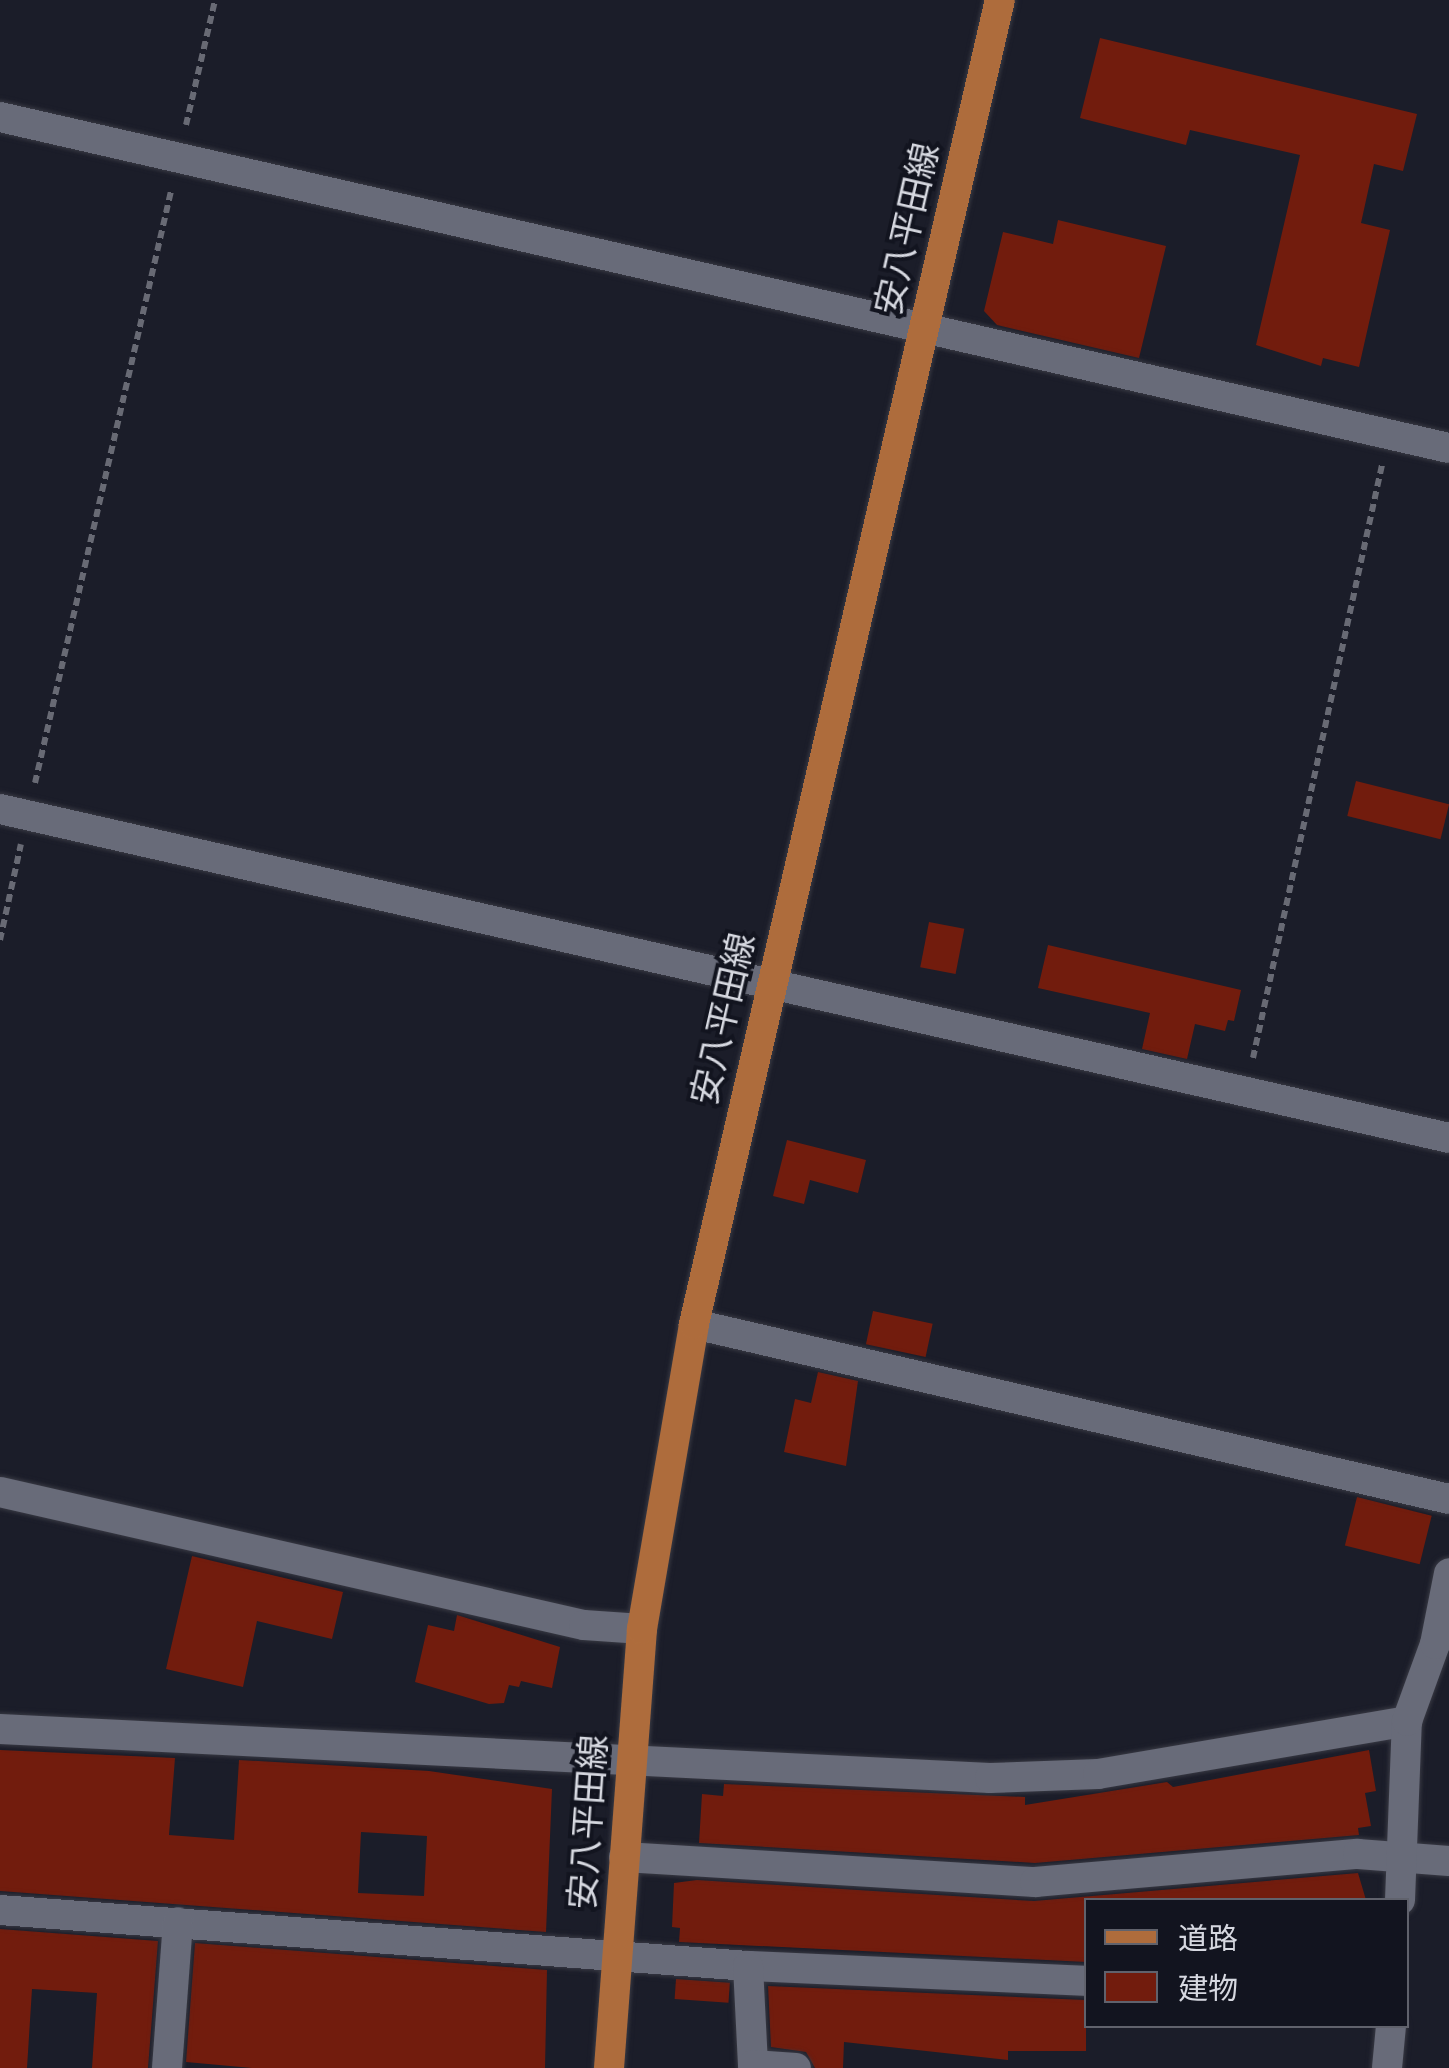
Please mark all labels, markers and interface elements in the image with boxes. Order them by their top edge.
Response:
street label: 安八平田線 [868,139,948,319]
street label: 安八平田線 [684,929,764,1109]
street label: 安八平田線 [562,1733,616,1911]
legend [1084,1898,1409,2028]
text: 道路 [1178,1918,1238,1961]
text: 建物 [1178,1968,1238,2011]

